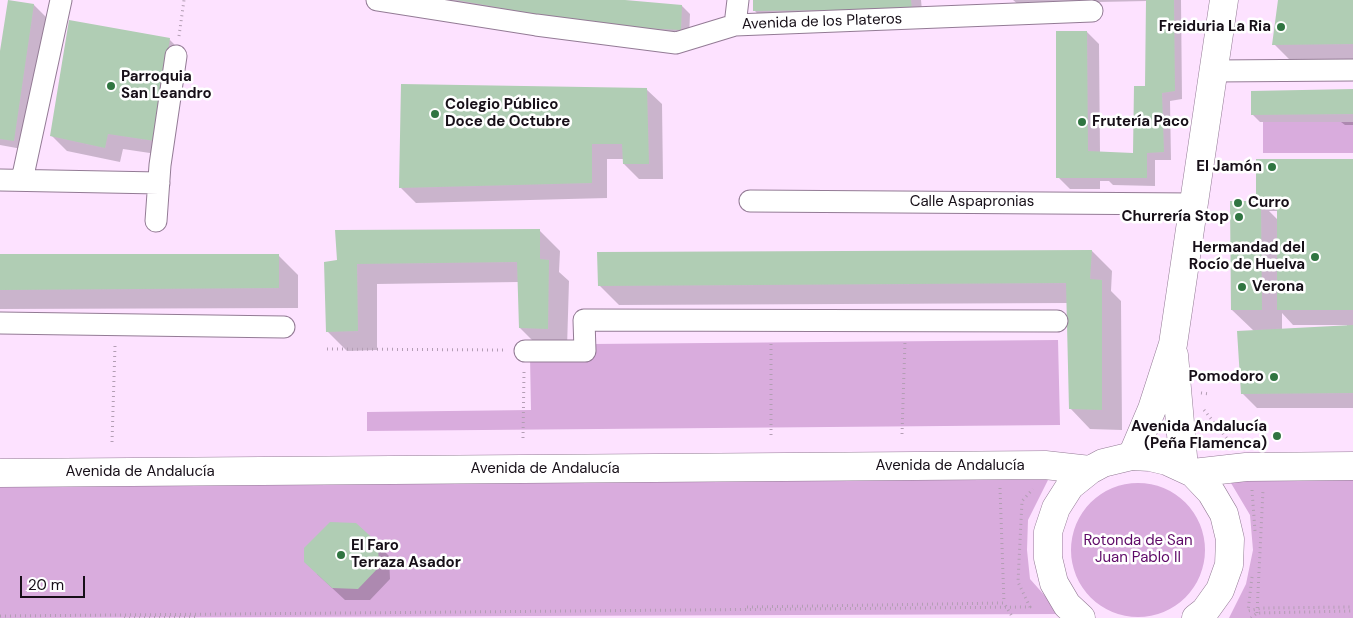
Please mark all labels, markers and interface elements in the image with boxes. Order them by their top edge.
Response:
street label: Avenida de los Plateros [741,10,903,34]
place label: Freiduria La Ria [1159,18,1271,36]
marker: Freiduria La Ria [1275,21,1287,33]
place label: Parroquia San Leandro [121,68,212,103]
marker: Parroquia San Leandro [105,80,117,92]
place label: Colegio Público Doce de Octubre [445,96,570,131]
marker: Colegio Público Doce de Octubre [429,108,441,120]
place label: Frutería Paco [1092,113,1189,131]
marker: Frutería Paco [1076,116,1088,128]
place label: El Jamón [1196,158,1262,176]
marker: El Jamón [1266,161,1278,173]
street label: Calle Aspapronias [910,193,1034,211]
place label: Curro [1248,194,1290,212]
marker: Curro [1232,197,1244,209]
place label: Churrería Stop [1121,208,1229,226]
marker: Churrería Stop [1233,211,1245,223]
place label: Hermandad del Rocío de Huelva [1189,239,1305,274]
marker: Hermandad del Rocío de Huelva [1309,251,1321,263]
place label: Verona [1252,278,1304,296]
marker: Verona [1236,281,1248,293]
place label: Pomodoro [1189,368,1264,386]
marker: Pomodoro [1268,371,1280,383]
place label: Avenida Andalucía (Peña Flamenca) [1131,418,1267,453]
marker: Avenida Andalucía (Peña Flamenca) [1271,430,1283,442]
street label: Avenida de Andalucía [875,457,1025,475]
street label: Avenida de Andalucía [470,460,620,478]
street label: Avenida de Andalucía [65,463,215,481]
park label: Rotonda de San Juan Pablo II [1083,532,1193,567]
place label: El Faro Terraza Asador [351,537,461,572]
marker: El Faro Terraza Asador [335,549,347,561]
scale bar [22,566,88,598]
text: 20 m [28,575,64,595]

